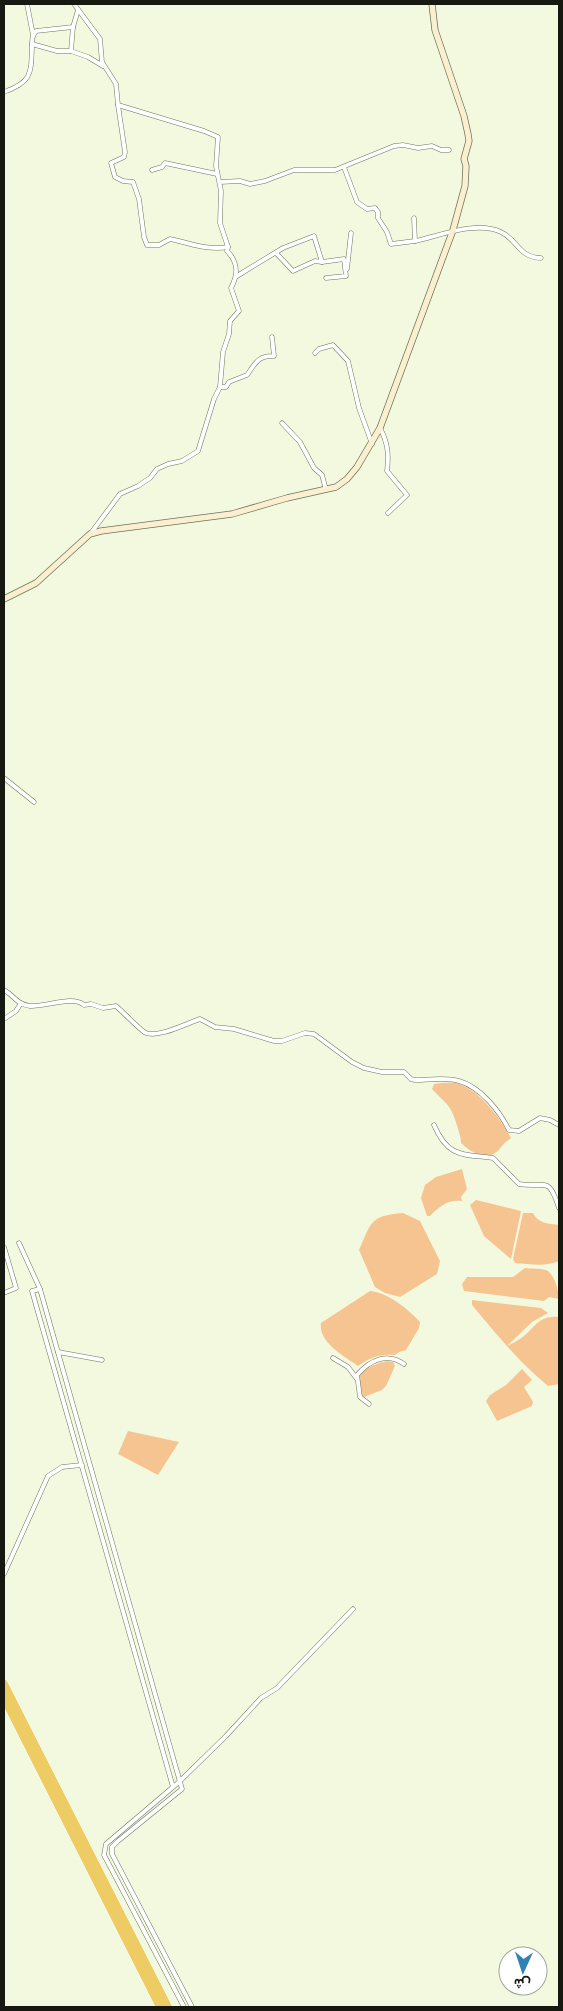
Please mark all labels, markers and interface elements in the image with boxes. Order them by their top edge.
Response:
north arrow [498,1946,548,1996]
text: ش [513,1975,531,1993]

